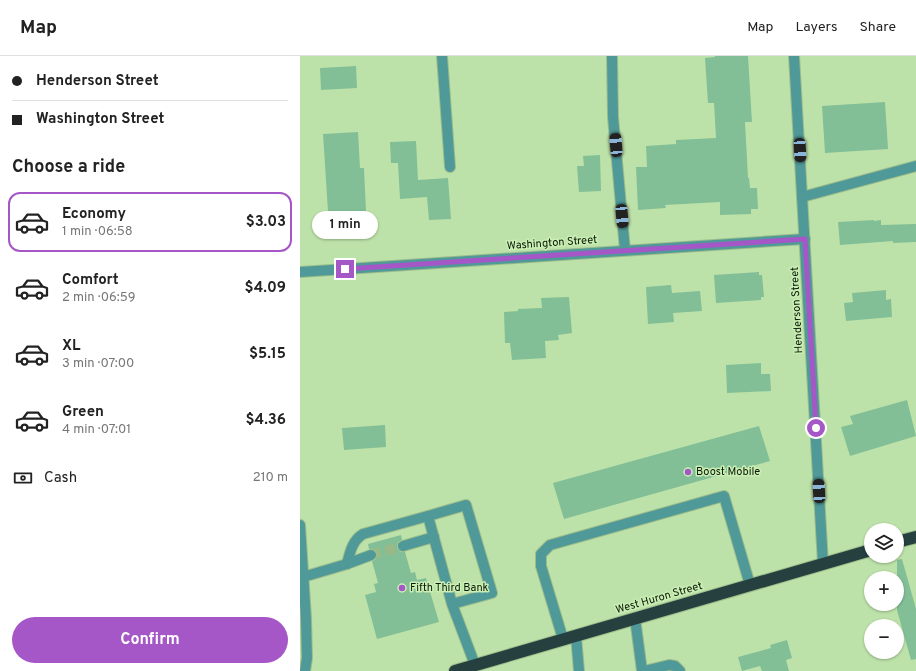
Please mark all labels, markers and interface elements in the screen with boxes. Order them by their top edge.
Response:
text: Map [20,16,57,40]
text: Map [747,19,773,36]
text: Layers [795,19,837,36]
text: Share [859,19,896,36]
text: Henderson Street [36,72,159,91]
text: Washington Street [36,110,164,129]
car [609,133,623,157]
car [793,138,807,162]
text: Choose a ride [12,156,125,179]
icon: car [14,204,50,240]
car [615,204,629,228]
text: Economy [62,205,126,224]
callout: 1 min [312,211,378,239]
text: $3.03 [246,213,286,232]
text: 1 min [329,217,361,233]
text: 1 min · 06:58 [62,224,133,240]
street label: Washington Street [506,233,598,253]
route end [336,260,354,278]
street label: Henderson Street [788,266,806,354]
icon: car [14,270,50,306]
text: Comfort [62,271,119,290]
text: $4.09 [245,279,286,298]
text: 2 min · 06:59 [62,290,136,306]
icon: car [14,336,50,372]
text: XL [62,337,80,356]
text: $5.15 [249,345,286,364]
text: 3 min · 07:00 [62,356,134,372]
icon: car [14,402,50,438]
text: Green [62,403,104,422]
text: $4.36 [245,411,286,430]
route start [807,419,825,437]
text: 4 min · 07:01 [62,422,131,438]
place label: Boost Mobile [696,465,760,479]
icon: cash [12,467,34,489]
marker: Boost Mobile [683,467,693,477]
text: Cash [44,469,77,488]
text: 210 m [253,470,288,486]
car [812,479,826,503]
map controls [864,523,904,659]
button: layers [864,523,904,563]
button: + [864,571,904,611]
street label: West Huron Street [614,579,704,617]
place label: Fifth Third Bank [410,581,489,595]
marker: Fifth Third Bank [397,583,407,593]
button: Confirm [12,617,288,663]
button: − [864,619,904,659]

